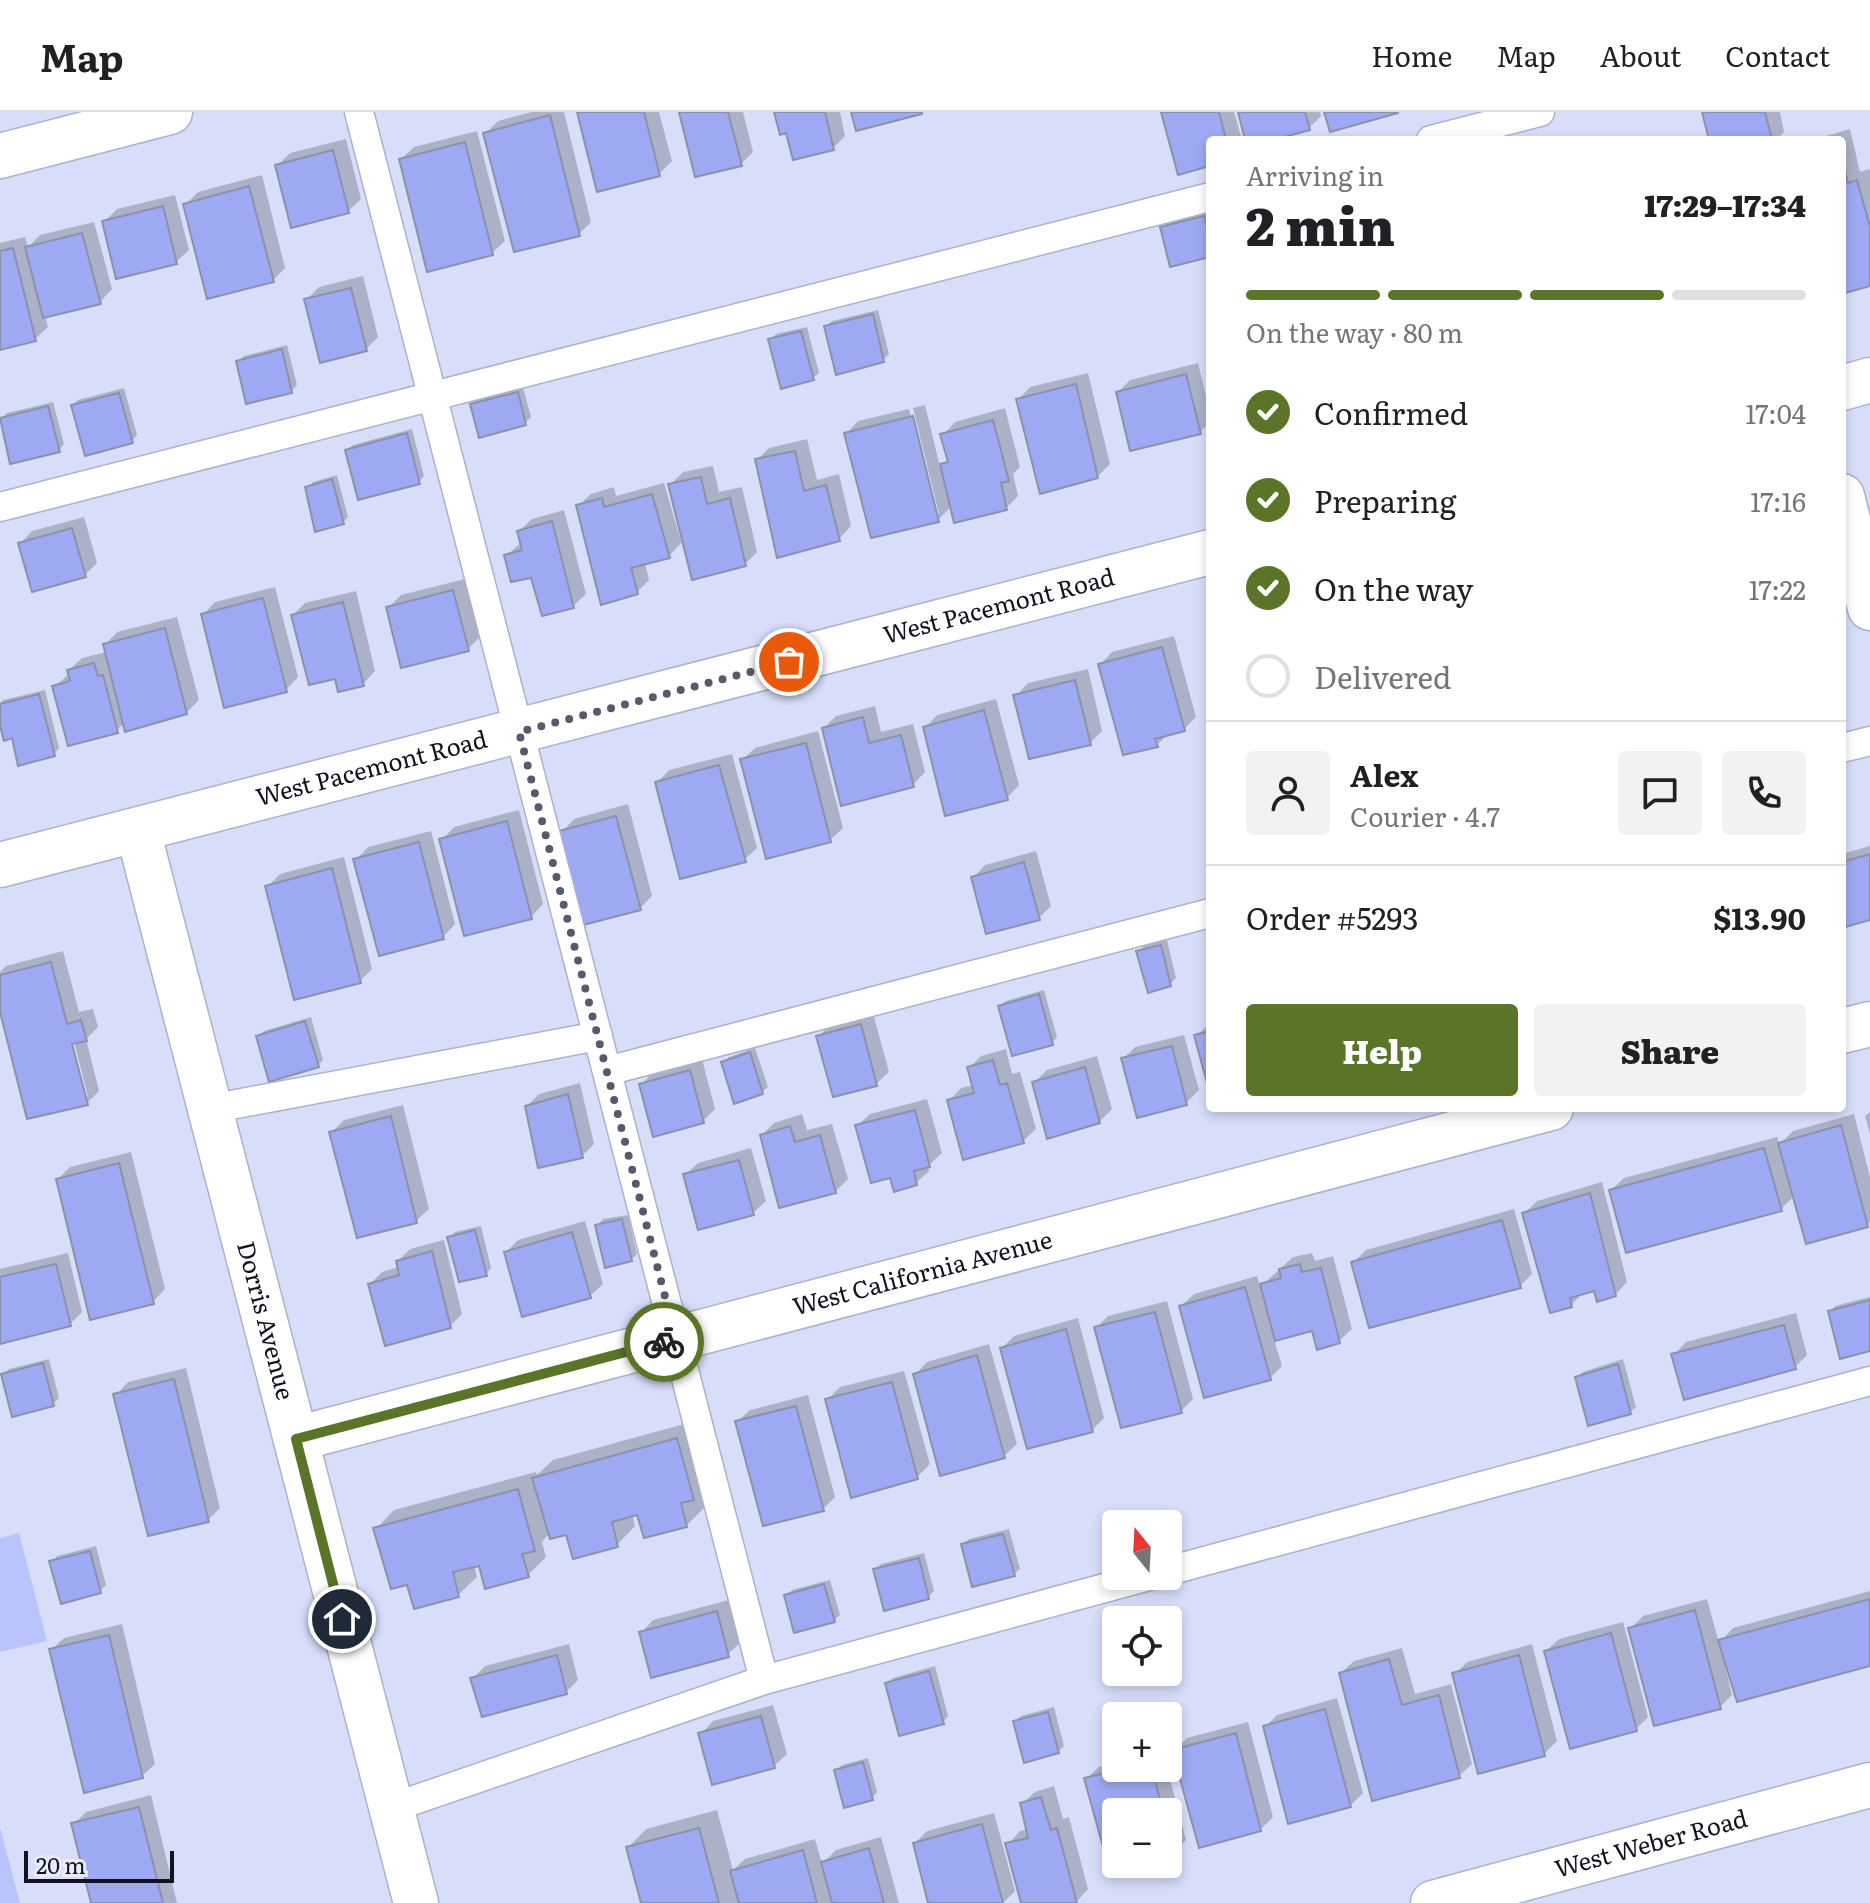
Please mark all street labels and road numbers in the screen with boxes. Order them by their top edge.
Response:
street label: West Pacemont Road [879,557,1118,651]
street label: West Pacemont Road [252,720,491,813]
street label: West California Avenue [788,1220,1055,1322]
street label: Dorris Avenue [230,1237,305,1403]
street label: West Weber Road [1550,1799,1751,1884]

